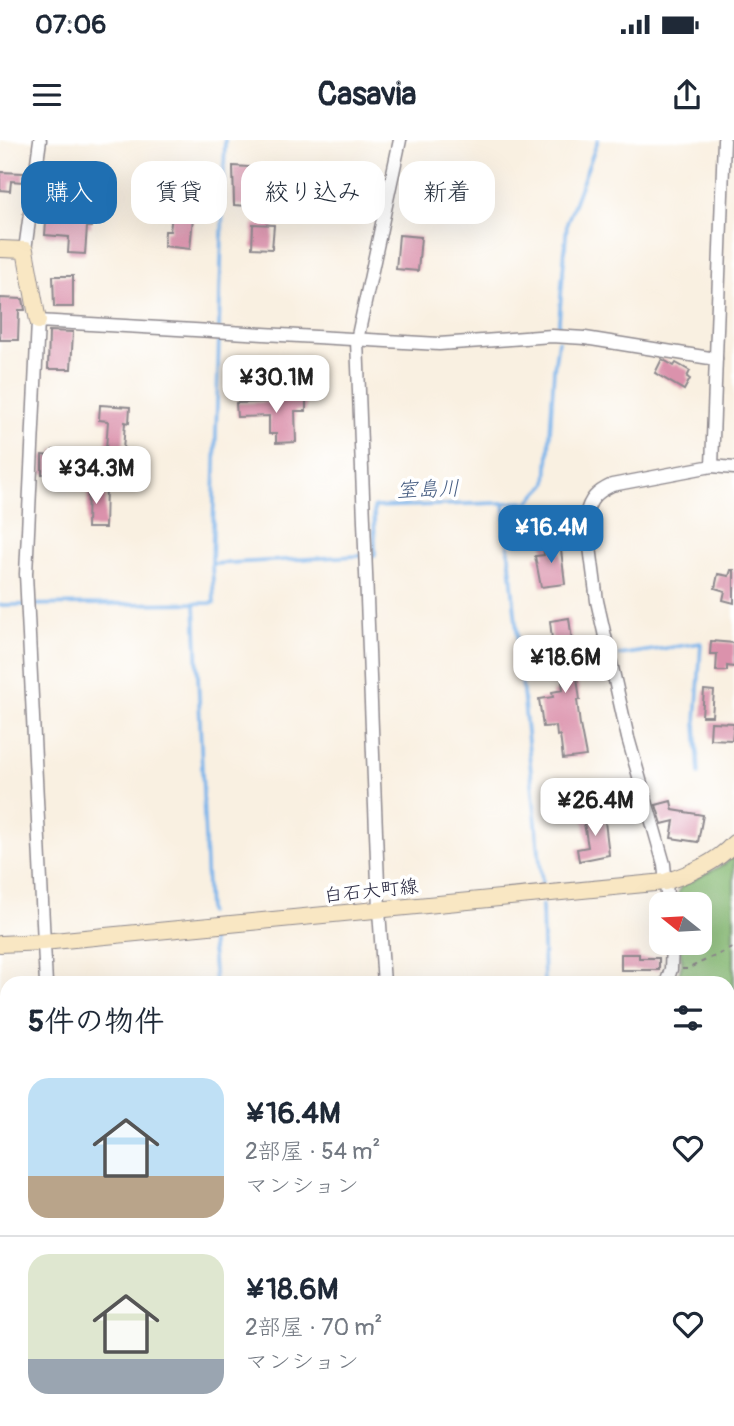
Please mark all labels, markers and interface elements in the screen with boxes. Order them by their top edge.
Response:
text: 07:06 [35,9,106,41]
text: Casavia [318,75,416,115]
icon: menu [28,76,66,114]
icon: share [668,76,706,114]
chip: 購入 [21,161,117,224]
chip: 賃貸 [131,161,227,224]
chip: 絞り込み [241,161,385,224]
chip: 新着 [399,161,495,224]
pin: ¥30.1M [219,356,333,415]
text: ¥30.1M [238,363,314,392]
pin: ¥34.3M [39,446,153,506]
text: ¥34.3M [58,454,134,483]
water label: 室島川 [396,475,460,504]
pin: ¥16.4M [494,506,608,565]
text: ¥16.4M [514,513,588,542]
pin: ¥18.6M [508,636,622,695]
text: ¥18.6M [529,643,601,672]
pin: ¥26.4M [538,778,652,838]
text: ¥26.4M [556,786,634,815]
street label: 白石大町線 [323,874,420,908]
north arrow [649,892,712,956]
map controls [649,892,712,955]
icon: filters [669,999,707,1037]
text: 5件の物件 [28,1003,164,1040]
text: ¥16.4M [245,1095,341,1132]
icon: home [84,1106,168,1190]
icon: heart [669,1129,707,1167]
text: 2部屋 · 54 m² [245,1137,380,1166]
text: マンション [245,1171,359,1200]
text: ¥18.6M [245,1271,338,1308]
icon: home [84,1282,168,1366]
icon: heart [669,1305,707,1343]
text: 2部屋 · 70 m² [245,1313,382,1342]
text: マンション [245,1347,359,1376]

